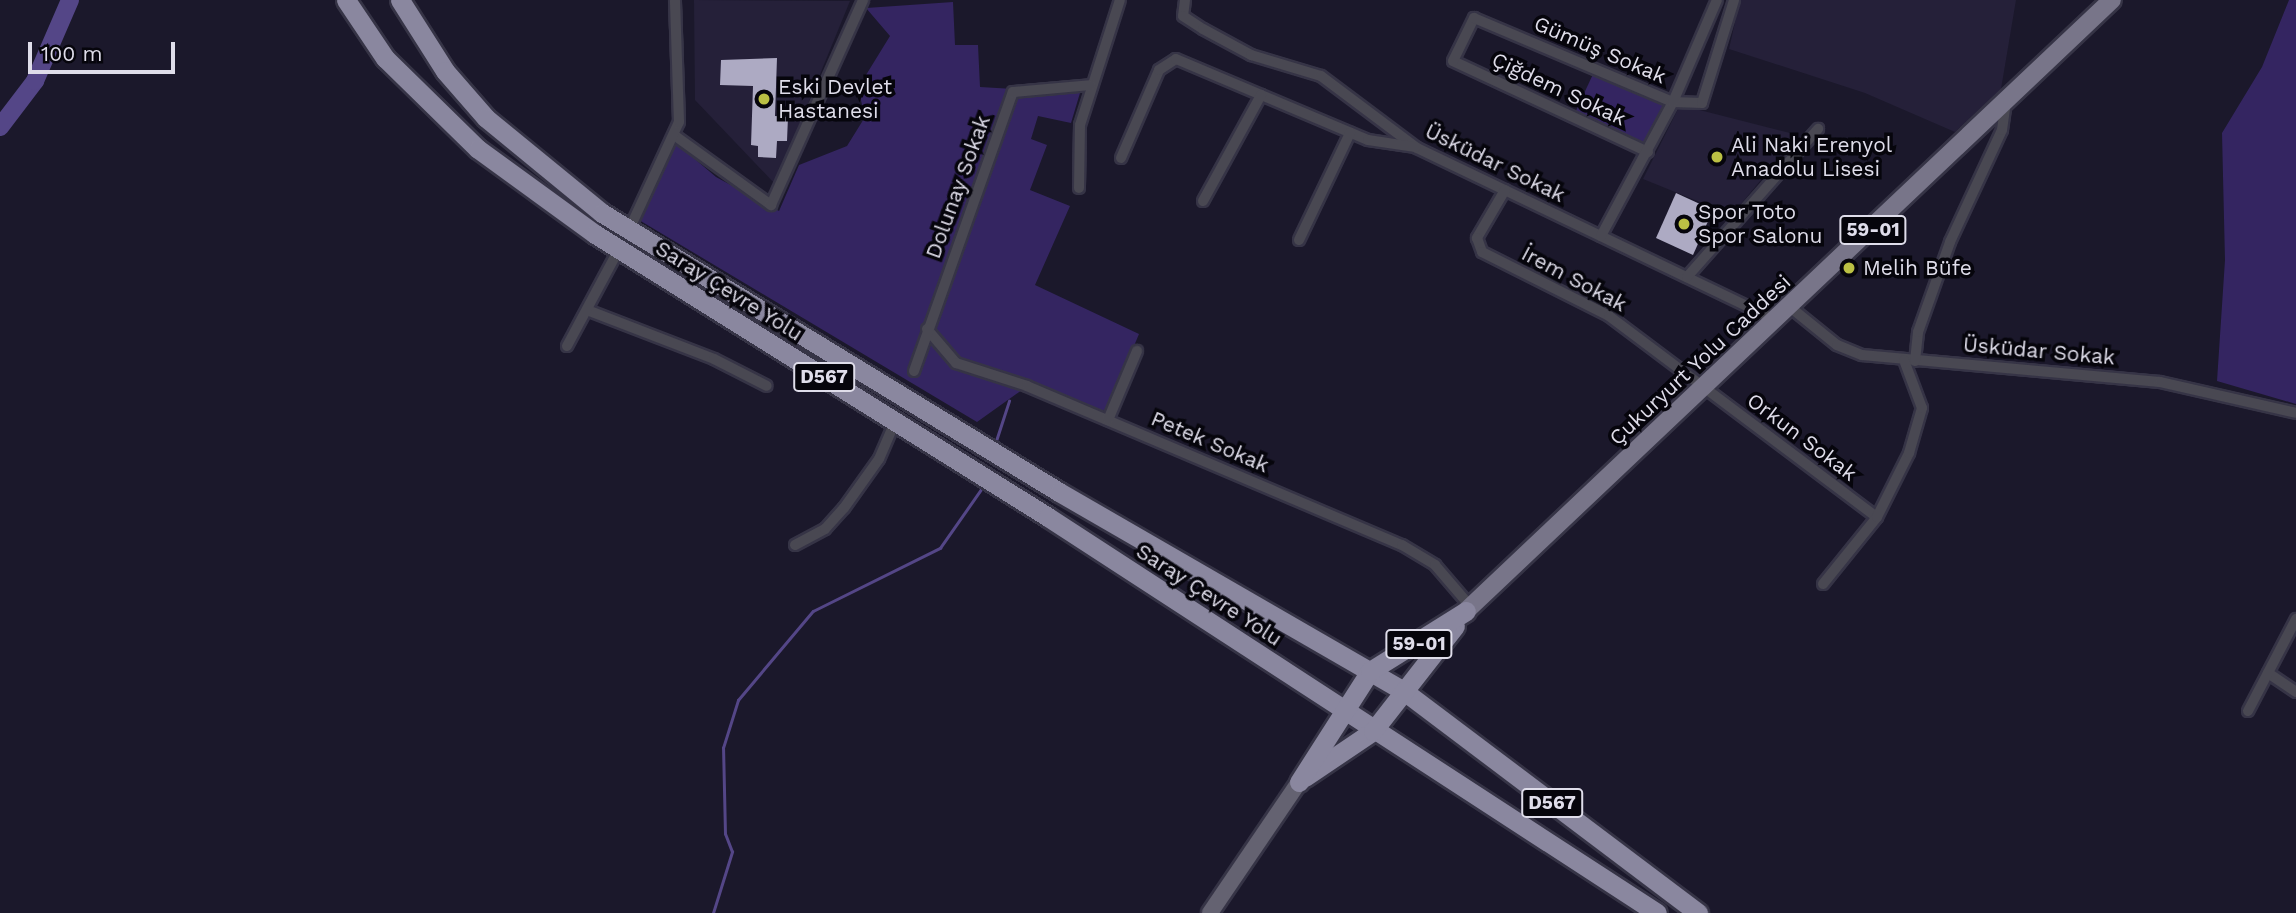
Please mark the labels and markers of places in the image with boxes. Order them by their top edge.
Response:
place label: Eski Devlet Hastanesi [778,74,892,124]
marker: Eski Devlet Hastanesi [756,91,772,107]
place label: Ali Naki Erenyol Anadolu Lisesi [1731,132,1892,182]
marker: Ali Naki Erenyol Anadolu Lisesi [1709,149,1725,165]
place label: Spor Toto Spor Salonu [1698,199,1823,249]
marker: Spor Toto Spor Salonu [1676,216,1692,232]
place label: Melih Büfe [1863,255,1972,281]
marker: Melih Büfe [1841,260,1857,276]

